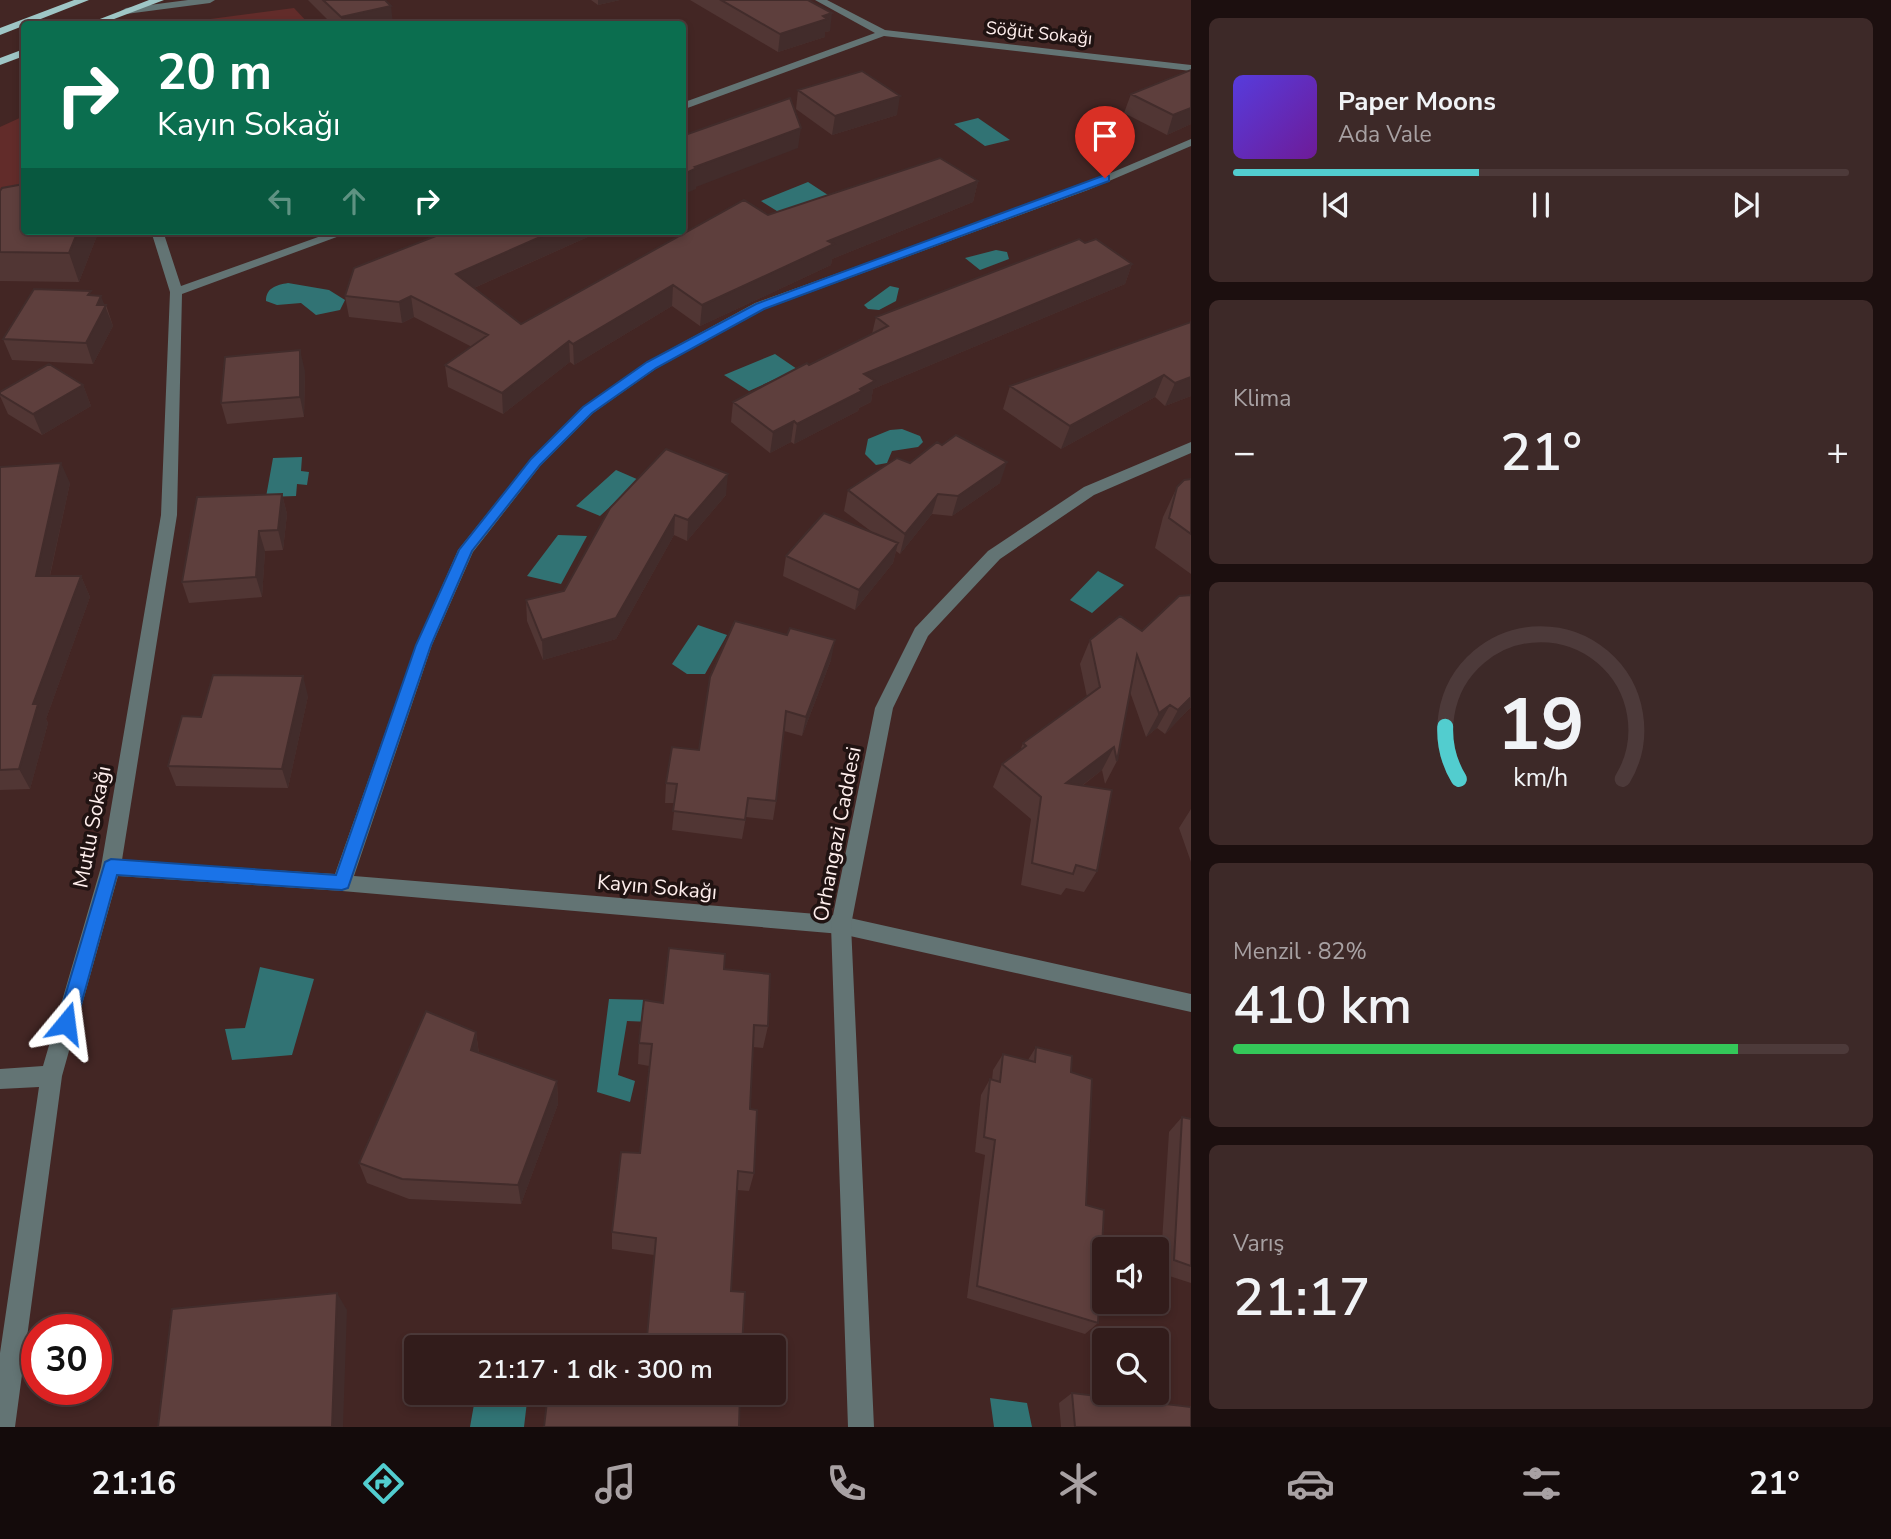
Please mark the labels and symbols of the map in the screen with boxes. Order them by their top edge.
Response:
street label: Söğüt Sokağı [985,15,1093,51]
pin [1075,106,1135,178]
street label: Orhangazi Caddesi [806,744,868,924]
street label: Mutlu Sokağı [66,764,118,890]
street label: Kayın Sokağı [596,868,718,906]
position arrow [29,986,103,1060]
speed limit sign: 30 [21,1314,112,1405]

